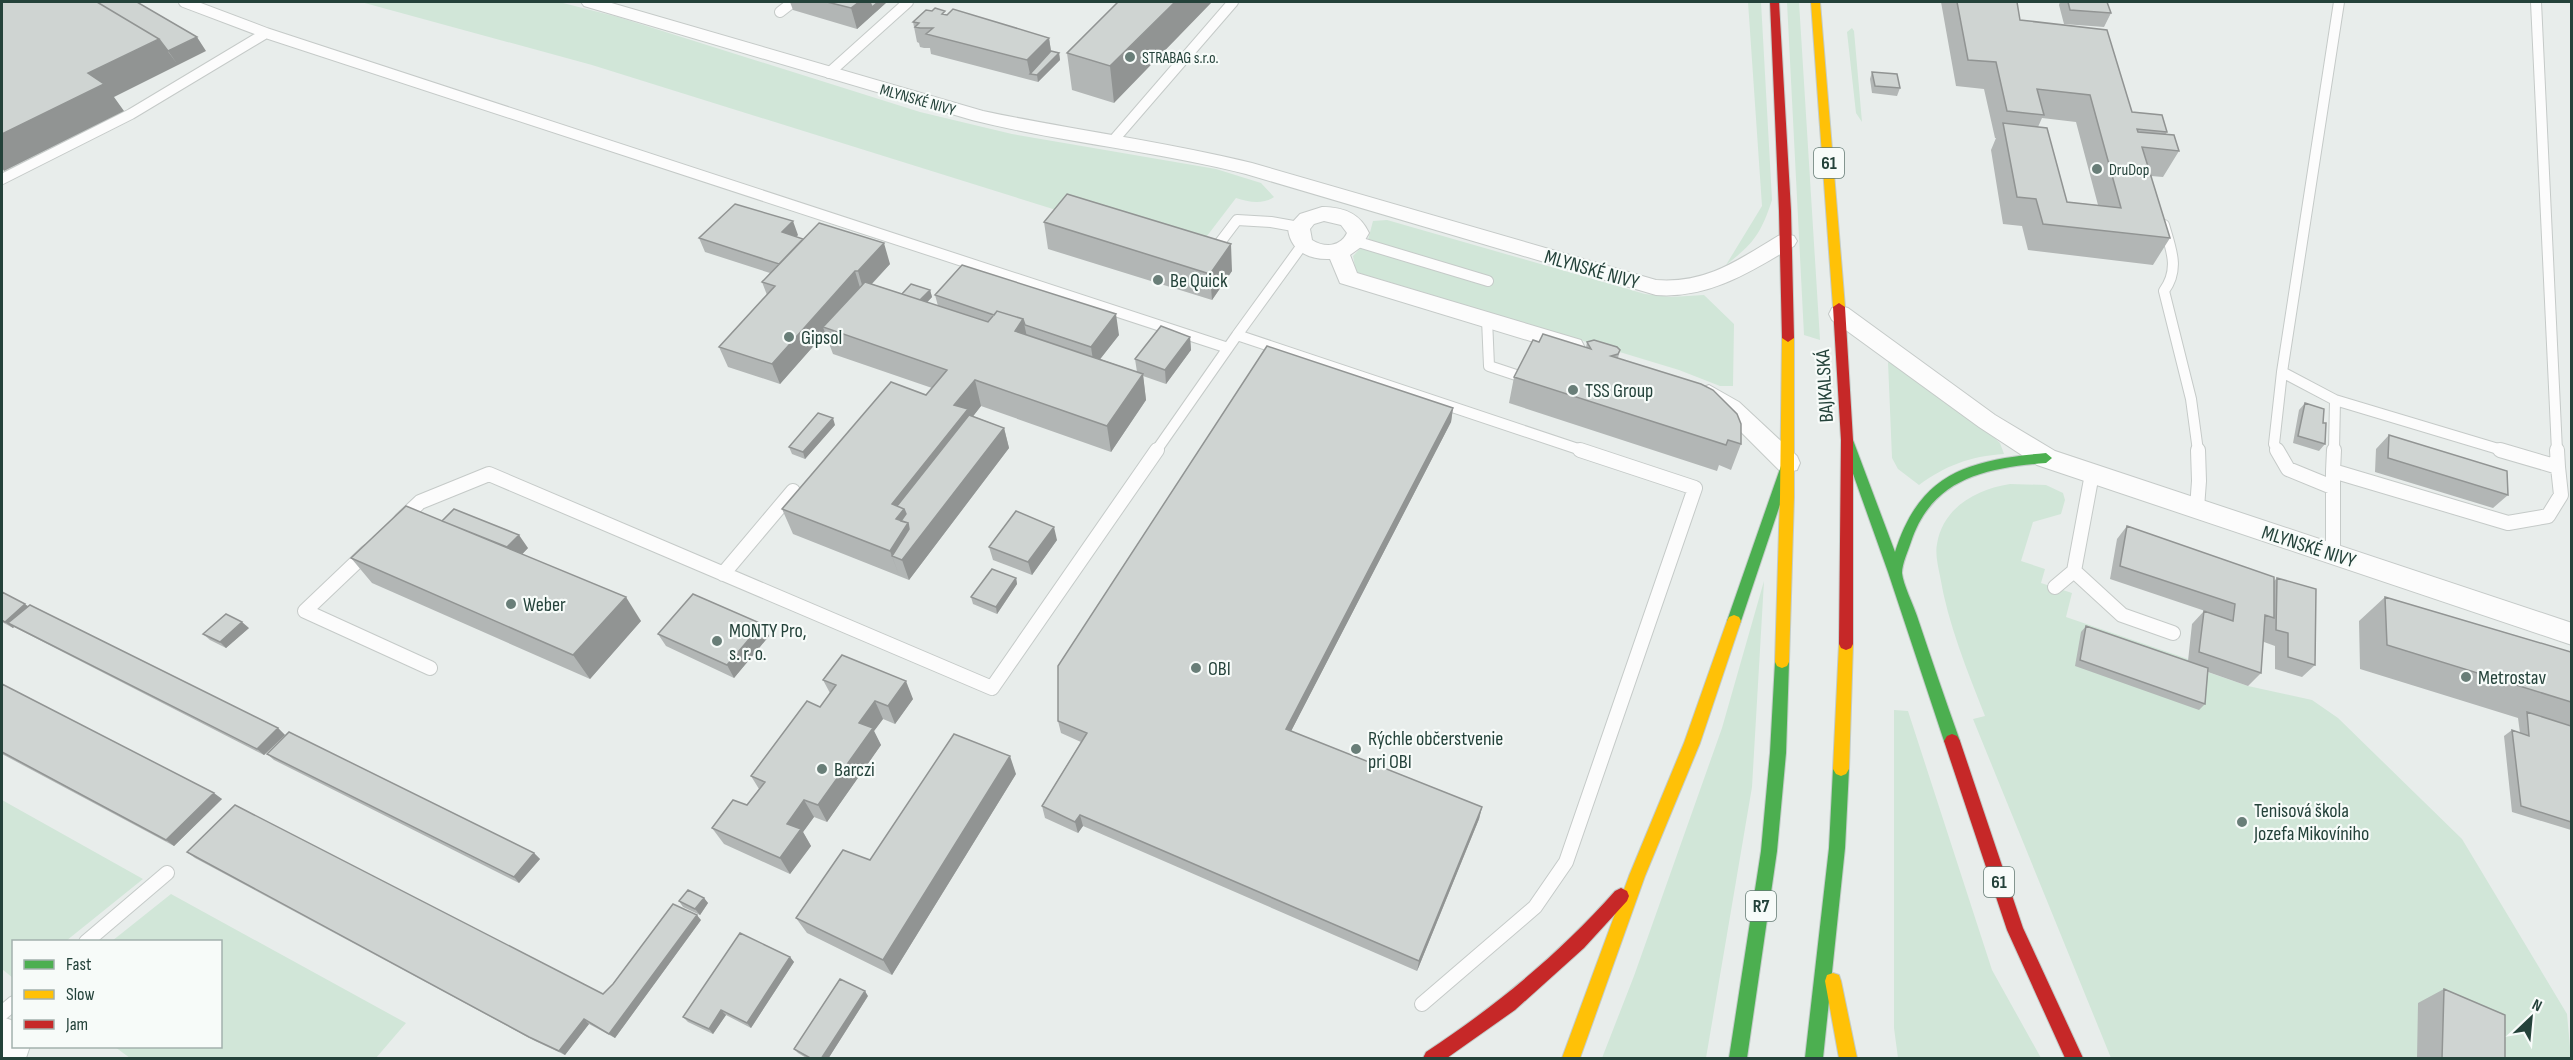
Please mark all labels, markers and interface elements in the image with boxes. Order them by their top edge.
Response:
place label: STRABAG s.r.o. [1142,49,1219,68]
marker: STRABAG s.r.o. [1123,50,1137,64]
street label: MLYNSKÉ NIVY [878,81,958,120]
road number: 61 [1814,148,1844,178]
place label: DruDop [2109,161,2149,180]
marker: DruDop [2090,162,2104,176]
street label: MLYNSKÉ NIVY [1542,245,1642,295]
place label: Be Quick [1170,269,1228,293]
marker: Be Quick [1151,273,1165,287]
place label: Gipsol [801,326,842,350]
marker: Gipsol [782,330,796,344]
street label: BAJKALSKÁ [1811,348,1839,423]
place label: TSS Group [1585,379,1653,403]
marker: TSS Group [1566,383,1580,397]
street label: MLYNSKÉ NIVY [2259,521,2359,574]
place label: Weber [523,593,566,617]
marker: Weber [504,597,518,611]
place label: MONTY Pro, s. r. o. [729,619,807,666]
marker: MONTY Pro, s. r. o. [710,634,724,648]
place label: OBI [1208,657,1231,681]
marker: OBI [1189,661,1203,675]
place label: Metrostav [2478,666,2546,690]
marker: Metrostav [2459,670,2473,684]
place label: Rýchle občerstvenie pri OBI [1368,727,1503,774]
marker: Rýchle občerstvenie pri OBI [1349,742,1363,756]
place label: Barczi [834,758,875,782]
marker: Barczi [815,762,829,776]
place label: Tenisová škola Jozefa Mikovíniho [2253,799,2369,846]
marker: Tenisová škola Jozefa Mikovíniho [2235,815,2249,829]
road number: 61 [1984,867,2014,897]
road number: R7 [1746,891,1776,921]
legend [12,940,222,1048]
text: Fast [66,954,92,975]
text: Slow [66,984,95,1005]
north arrow [2501,988,2561,1048]
text: N [2529,995,2545,1016]
text: Jam [65,1014,88,1035]

